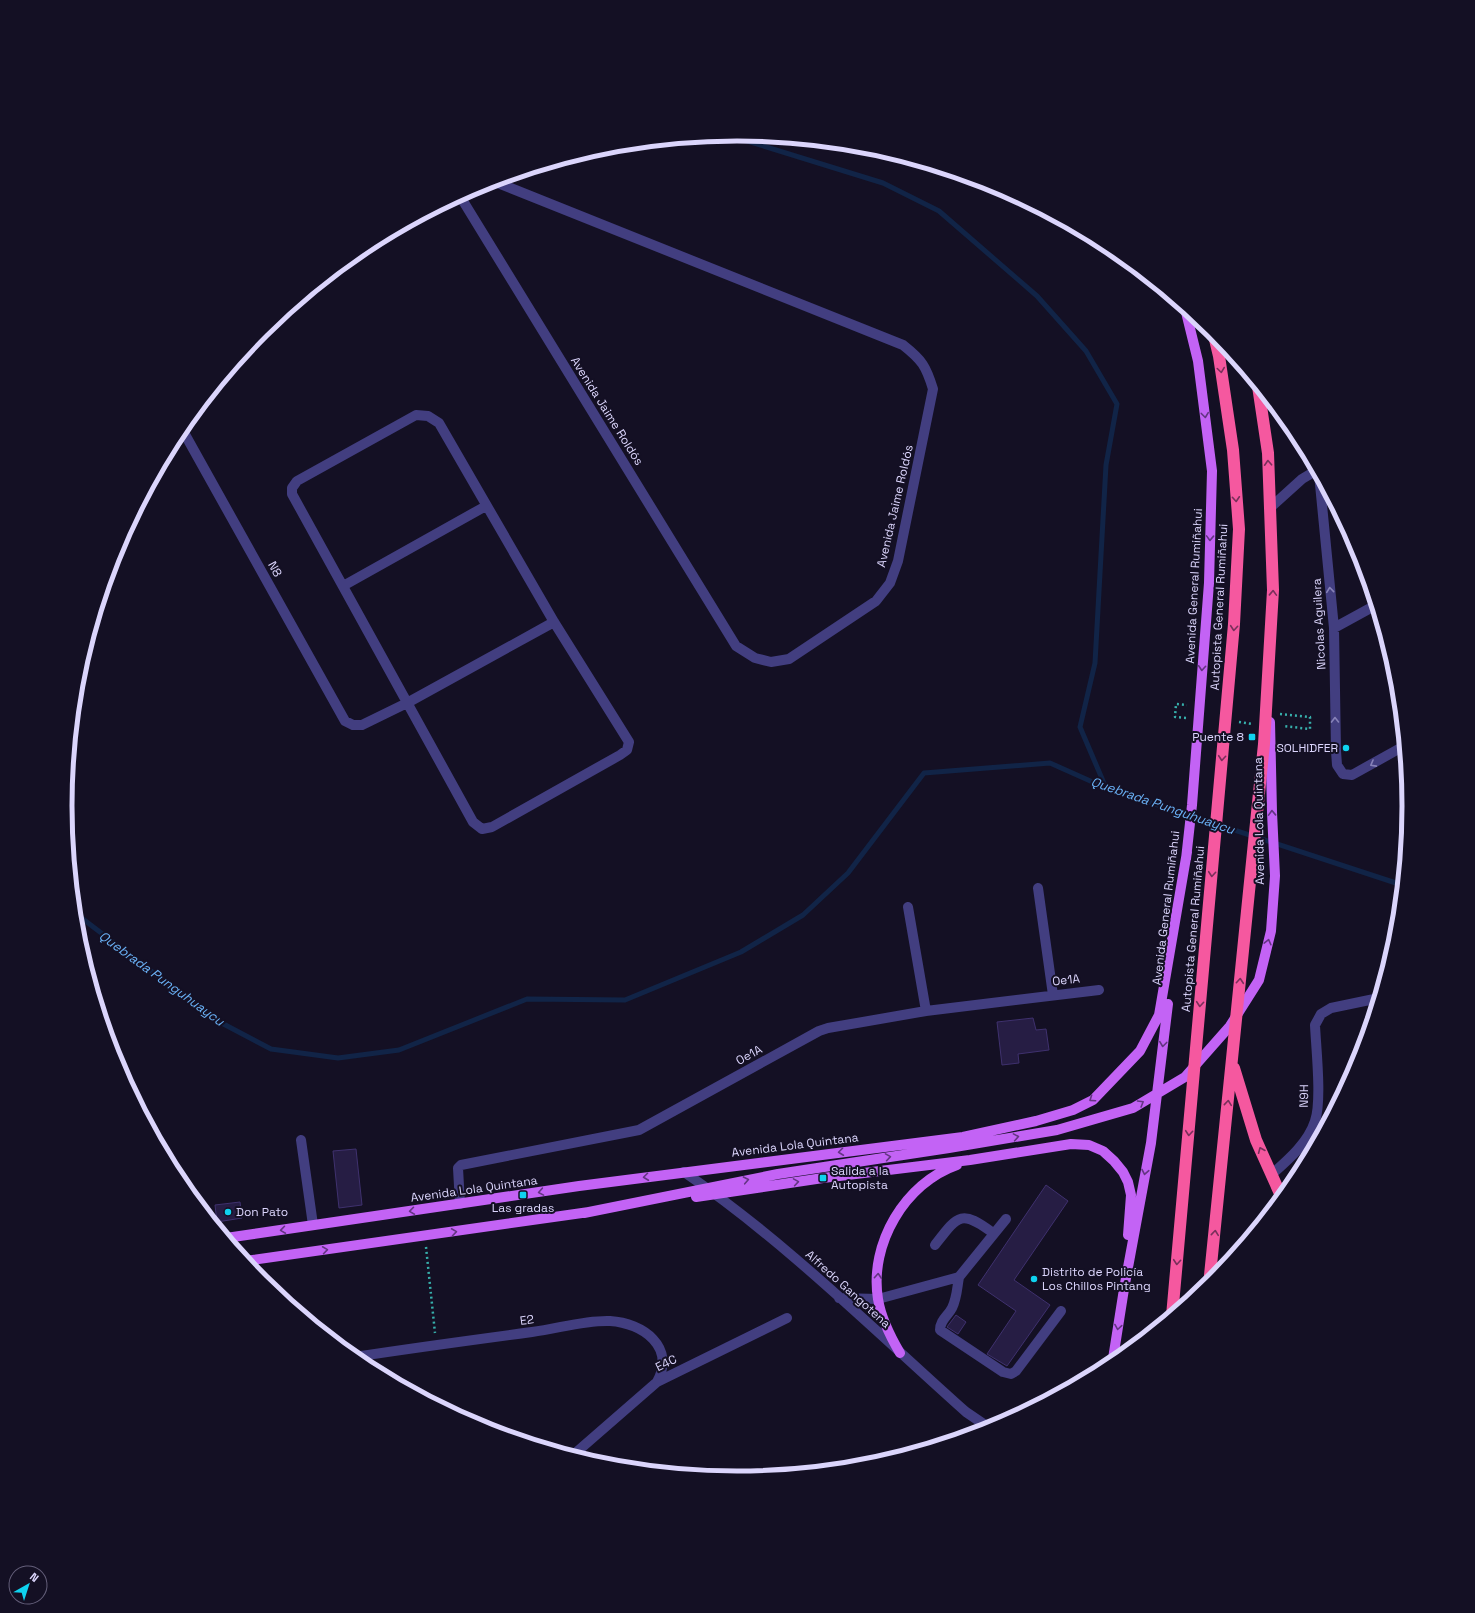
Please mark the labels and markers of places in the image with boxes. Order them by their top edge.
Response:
place label: Puente 8 [1192,729,1244,745]
marker: Puente 8 [1247,732,1257,742]
place label: SOLHIDFER [1276,740,1338,756]
marker: SOLHIDFER [1341,743,1351,753]
place label: Salida a la Autopista [831,1163,889,1193]
marker: Salida a la Autopista [818,1173,828,1183]
marker: Las gradas [518,1190,528,1200]
place label: Las gradas [492,1200,554,1216]
place label: Don Pato [236,1204,288,1220]
marker: Don Pato [223,1207,233,1217]
place label: Distrito de Policía Los Chillos Pintang [1042,1264,1151,1294]
marker: Distrito de Policía Los Chillos Pintang [1029,1274,1039,1284]

